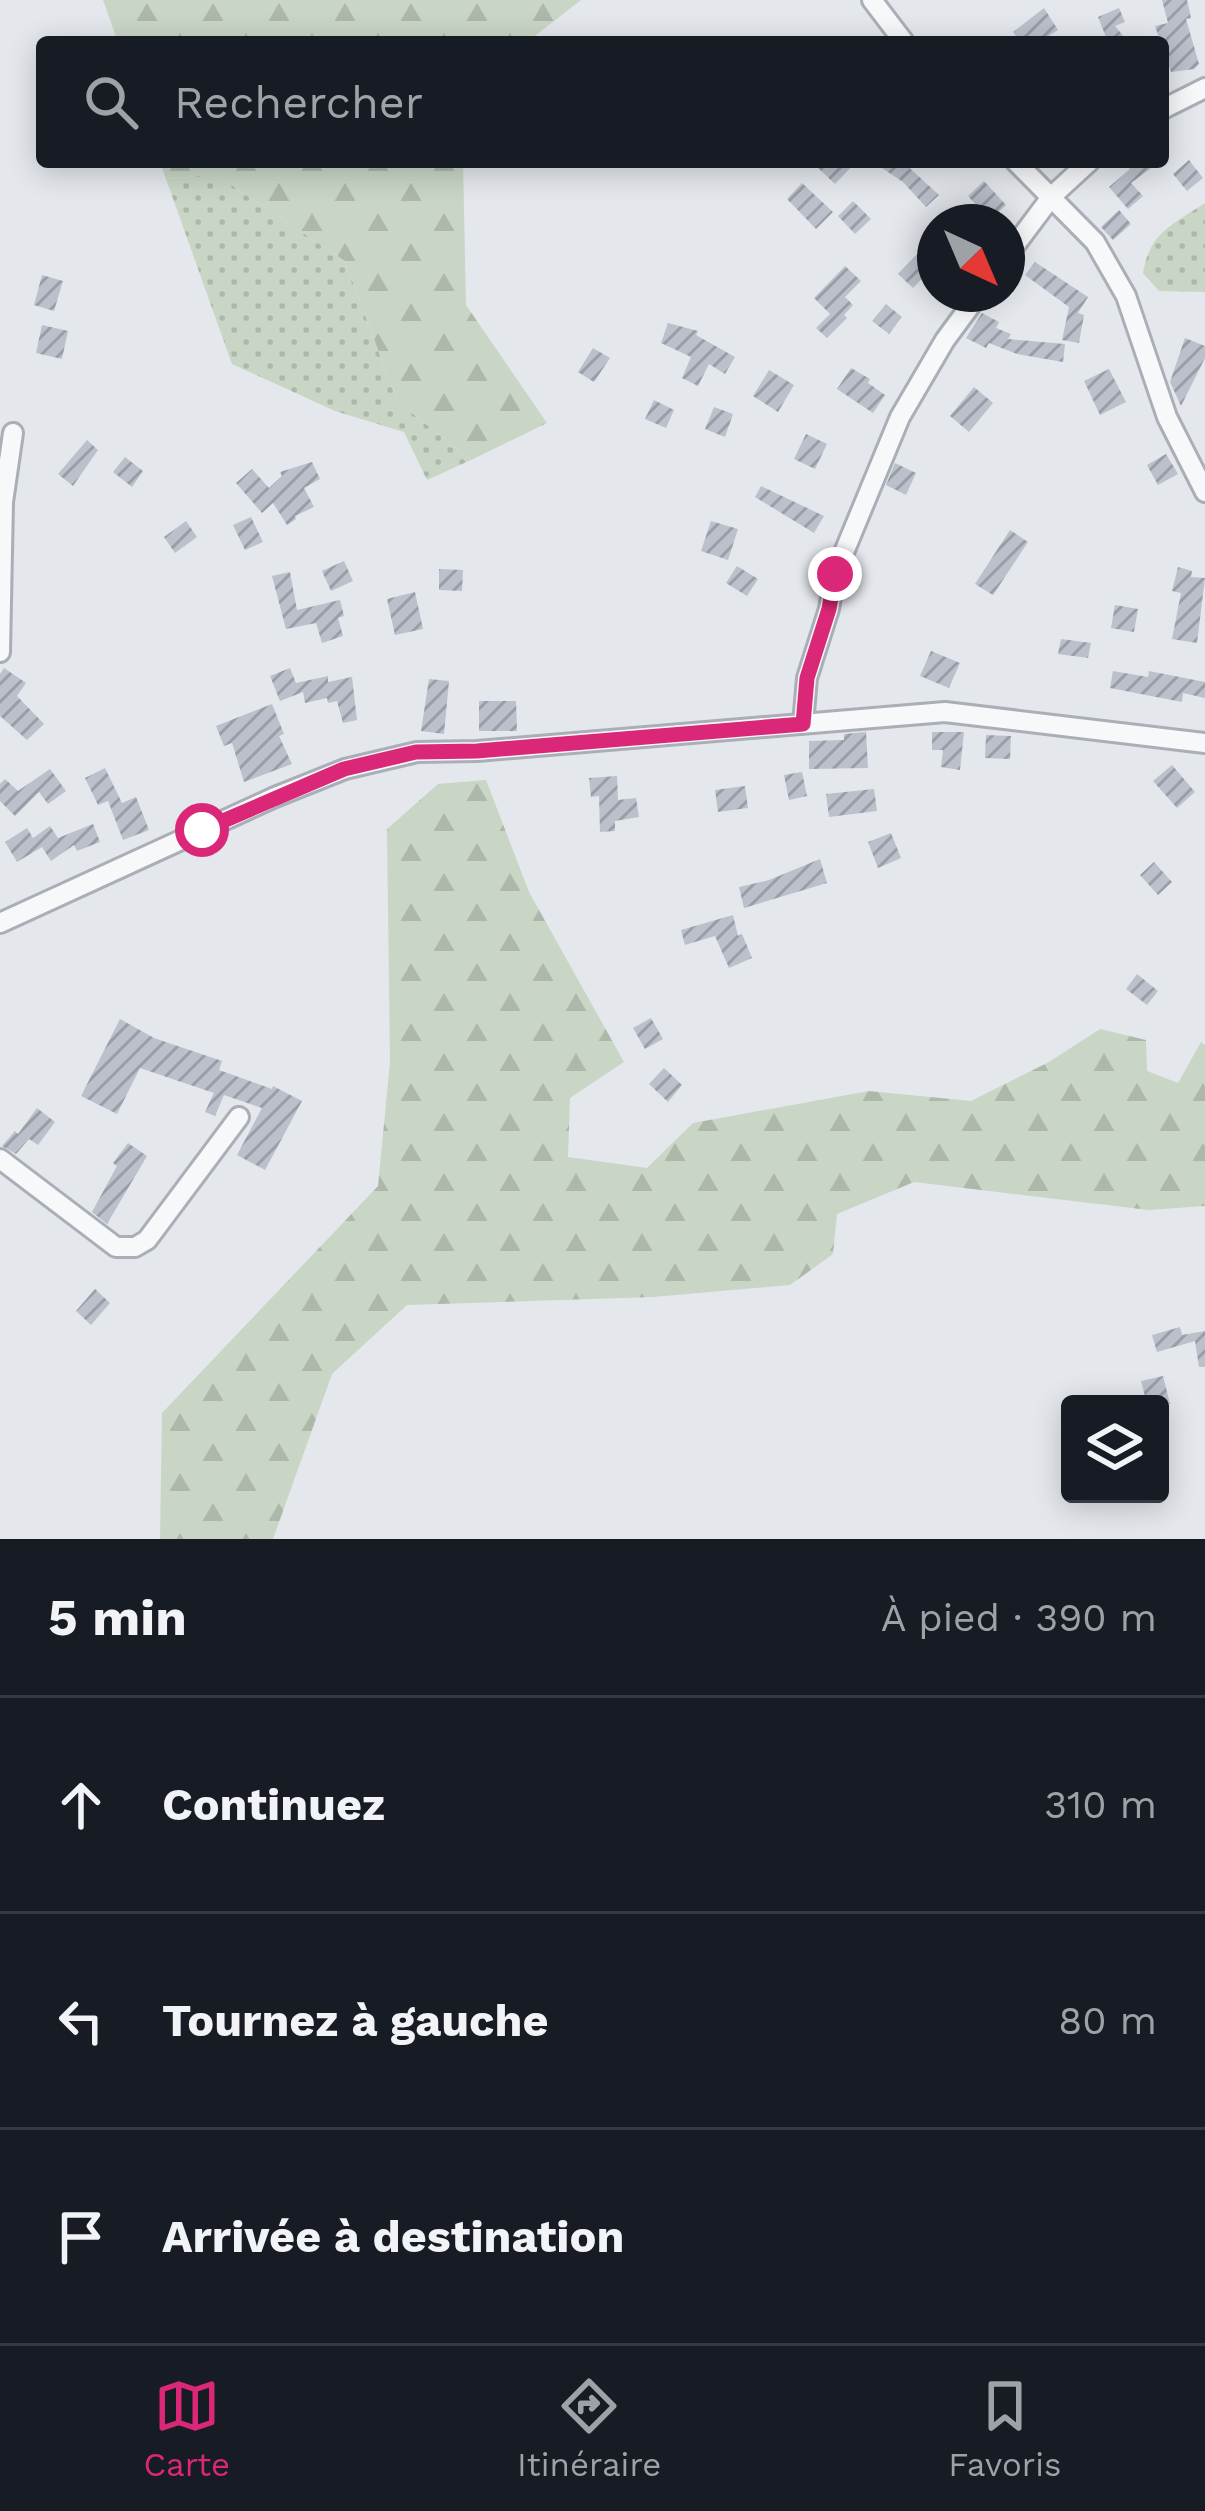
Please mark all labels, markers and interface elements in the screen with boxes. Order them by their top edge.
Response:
search box [36,36,1169,168]
icon: search [78,69,144,135]
text: Rechercher [174,76,423,129]
north arrow [917,204,1025,312]
route end [808,547,862,601]
route start [175,803,229,857]
map controls [1061,1395,1169,1503]
button: layers [1061,1395,1169,1503]
text: 5 min [48,1588,187,1647]
text: À pied · 390 m [881,1595,1157,1640]
icon: ahead [48,1772,114,1838]
text: Continuez [162,1778,385,1831]
text: 310 m [1044,1782,1157,1827]
icon: left [48,1988,114,2054]
text: Tournez à gauche [162,1994,549,2047]
text: 80 m [1058,1998,1157,2043]
icon: arrive [48,2204,114,2270]
text: Arrivée à destination [162,2210,624,2263]
tab: Carte [143,2373,230,2484]
tab: Itinéraire [517,2373,661,2484]
tab: Favoris [948,2373,1062,2484]

